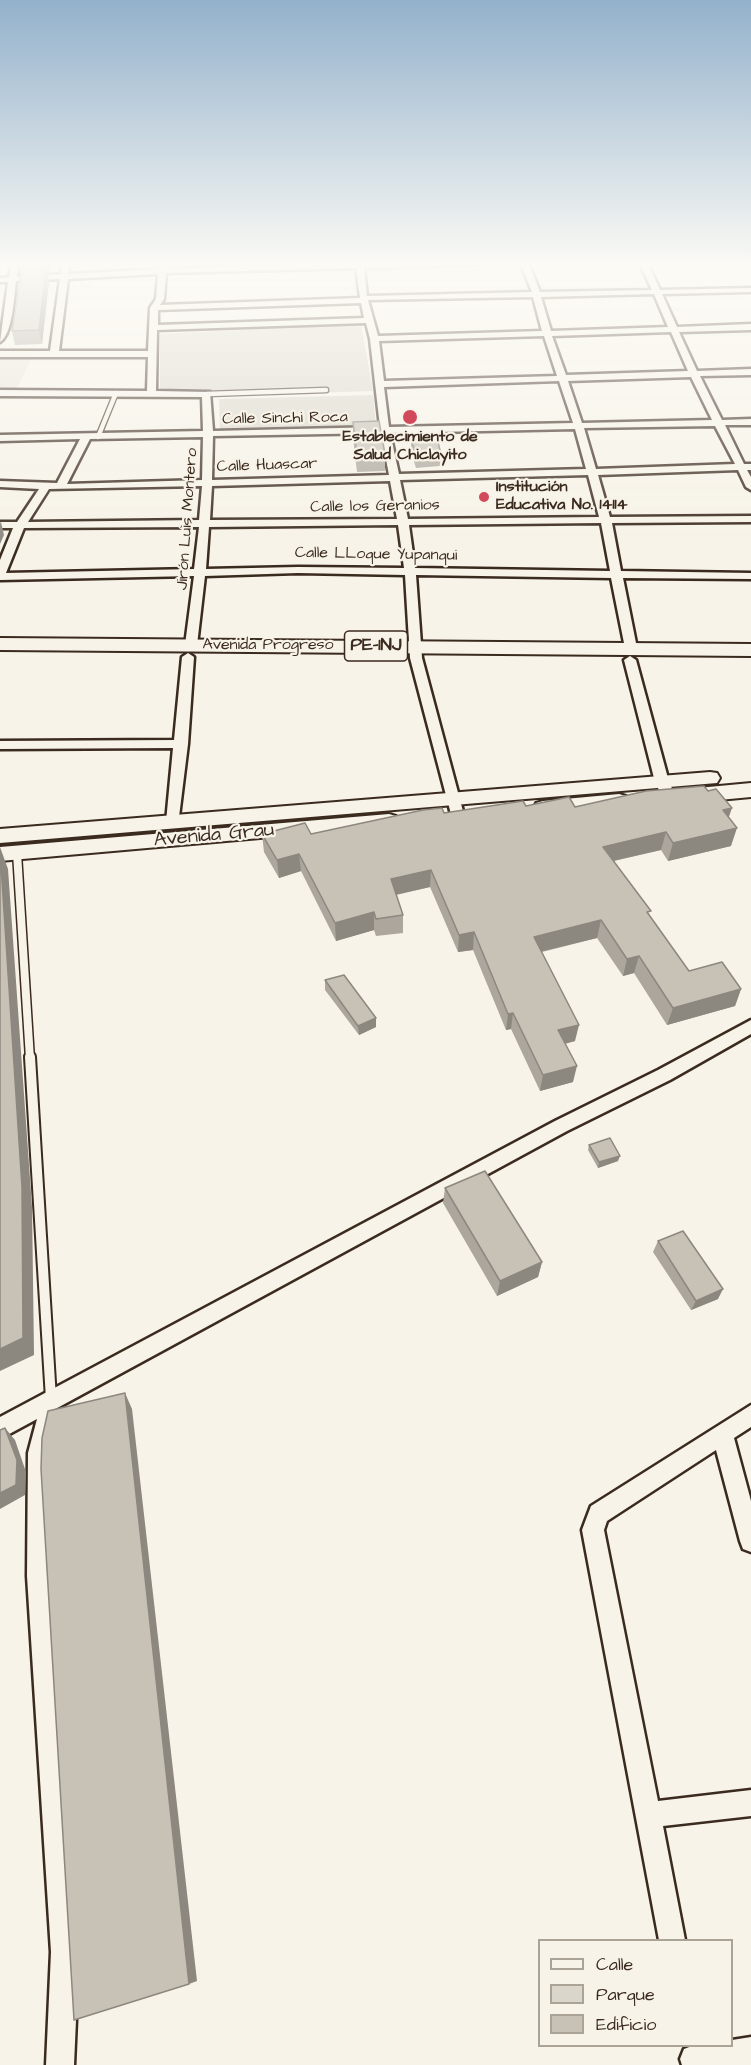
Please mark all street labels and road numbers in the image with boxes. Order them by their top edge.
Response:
street label: Calle Sinchi Roca [222,408,348,430]
street label: Jirón Luis Montero [173,447,203,591]
street label: Calle Huascar [216,455,318,477]
street label: Calle los Geranios [310,496,440,518]
street label: Calle LLoque Yupanqui [295,544,457,566]
road number: PE-1NJ [344,631,407,661]
street label: Avenida Progreso [202,636,334,656]
street label: Avenida Grau [153,819,275,853]

